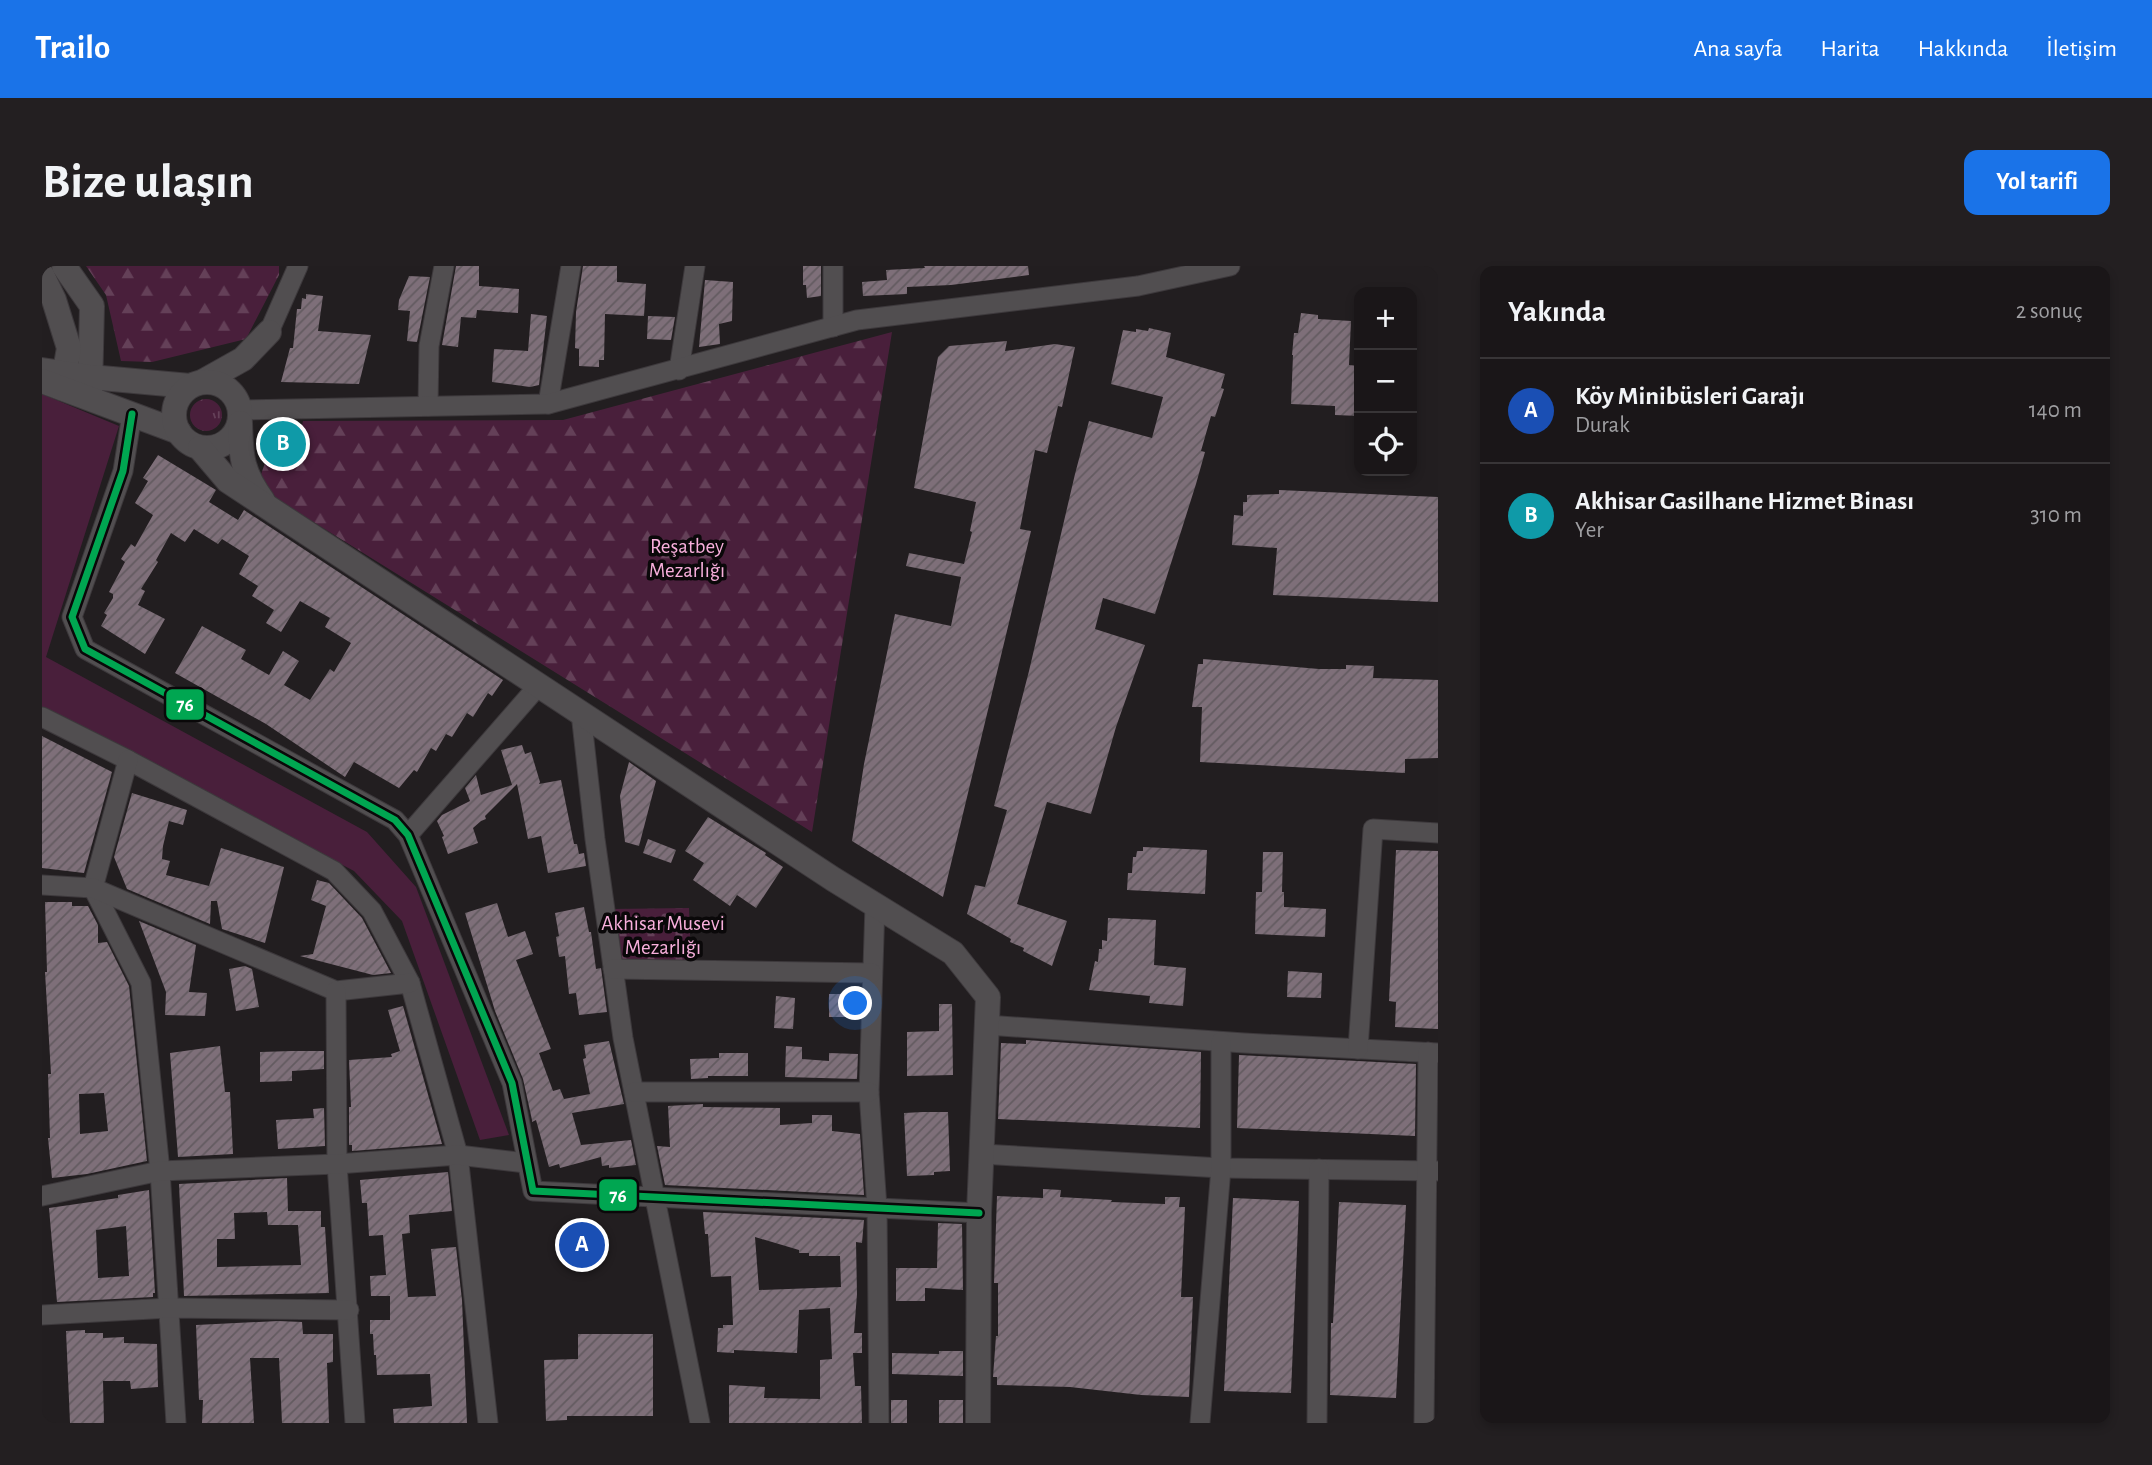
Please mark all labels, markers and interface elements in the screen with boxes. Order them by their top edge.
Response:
text: Trailo [35,32,110,65]
text: Ana sayfa [1693,37,1783,61]
text: Harita [1821,37,1880,61]
text: Hakkında [1918,37,2008,61]
text: İletişim [2046,37,2117,61]
button: Yol tarifi [1964,150,2110,215]
text: Bize ulaşın [42,158,254,207]
map controls [1354,287,1417,476]
button: + [1354,287,1417,350]
text: Yakında [1508,297,1606,327]
text: 2 sonuç [2016,300,2082,323]
button: − [1354,350,1417,413]
text: Köy Minibüsleri Garajı [1575,383,1805,409]
text: A [1524,399,1538,422]
text: 140 m [2029,399,2082,422]
button: locate [1354,413,1417,476]
text: Durak [1575,414,1630,437]
pin: B [260,418,306,470]
text: Akhisar Gasilhane Hizmet Binası [1575,488,1914,514]
text: B [1524,504,1538,527]
text: 310 m [2030,504,2082,527]
text: Yer [1575,519,1604,542]
park label: Reşatbey Mezarlığı [649,536,725,581]
line badge: 76 [165,688,205,721]
text: 76 [176,696,194,715]
park label: Akhisar Musevi Mezarlığı [601,913,725,958]
your location [838,986,872,1020]
line badge: 76 [598,1178,638,1212]
text: 76 [609,1187,627,1206]
pin: A [559,1219,605,1271]

